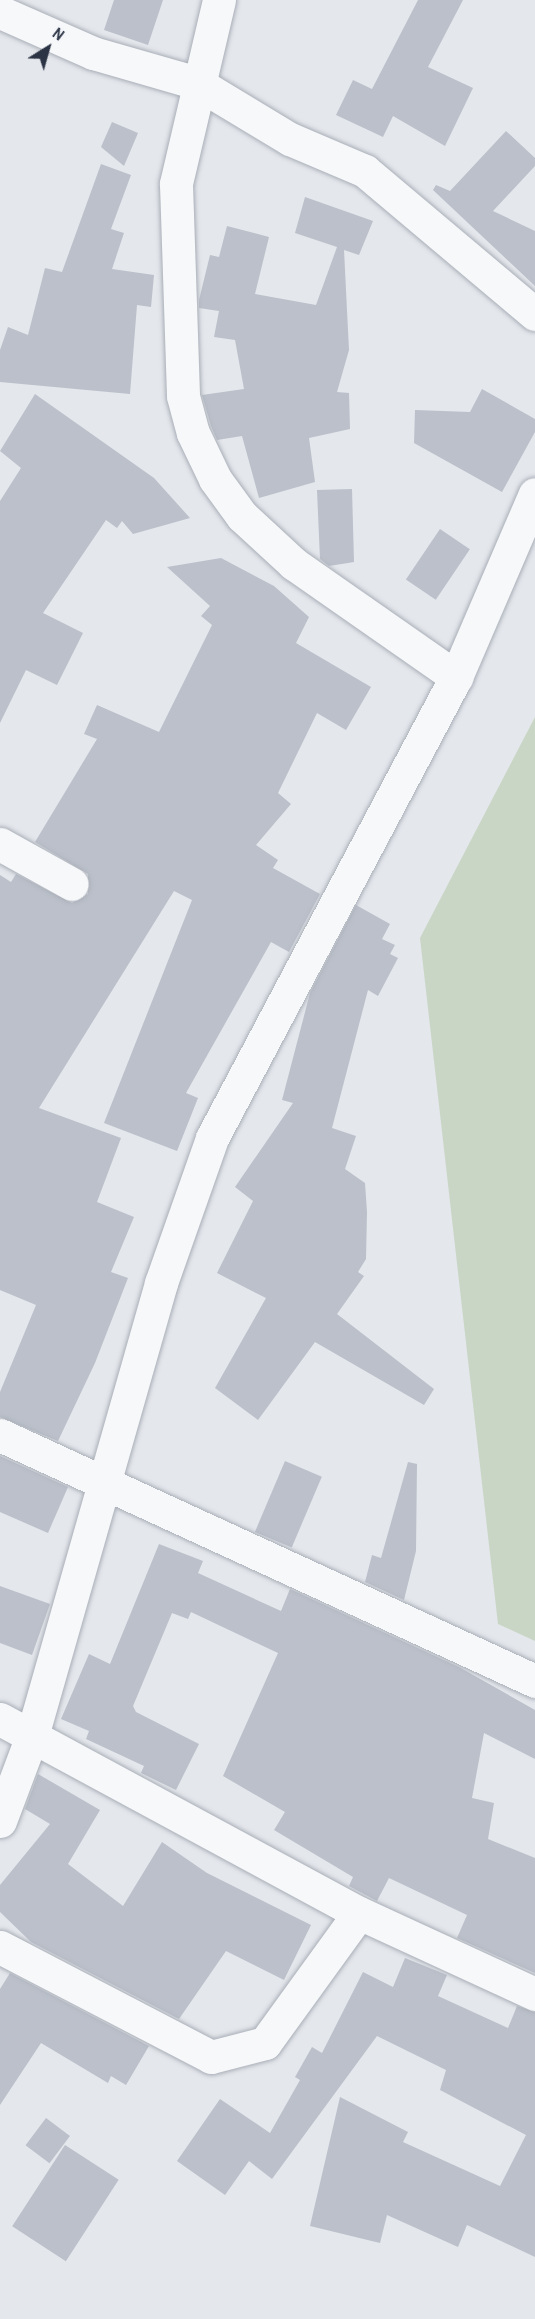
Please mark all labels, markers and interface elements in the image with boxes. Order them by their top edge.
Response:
north arrow [18,18,78,78]
text: N [48,22,69,45]

